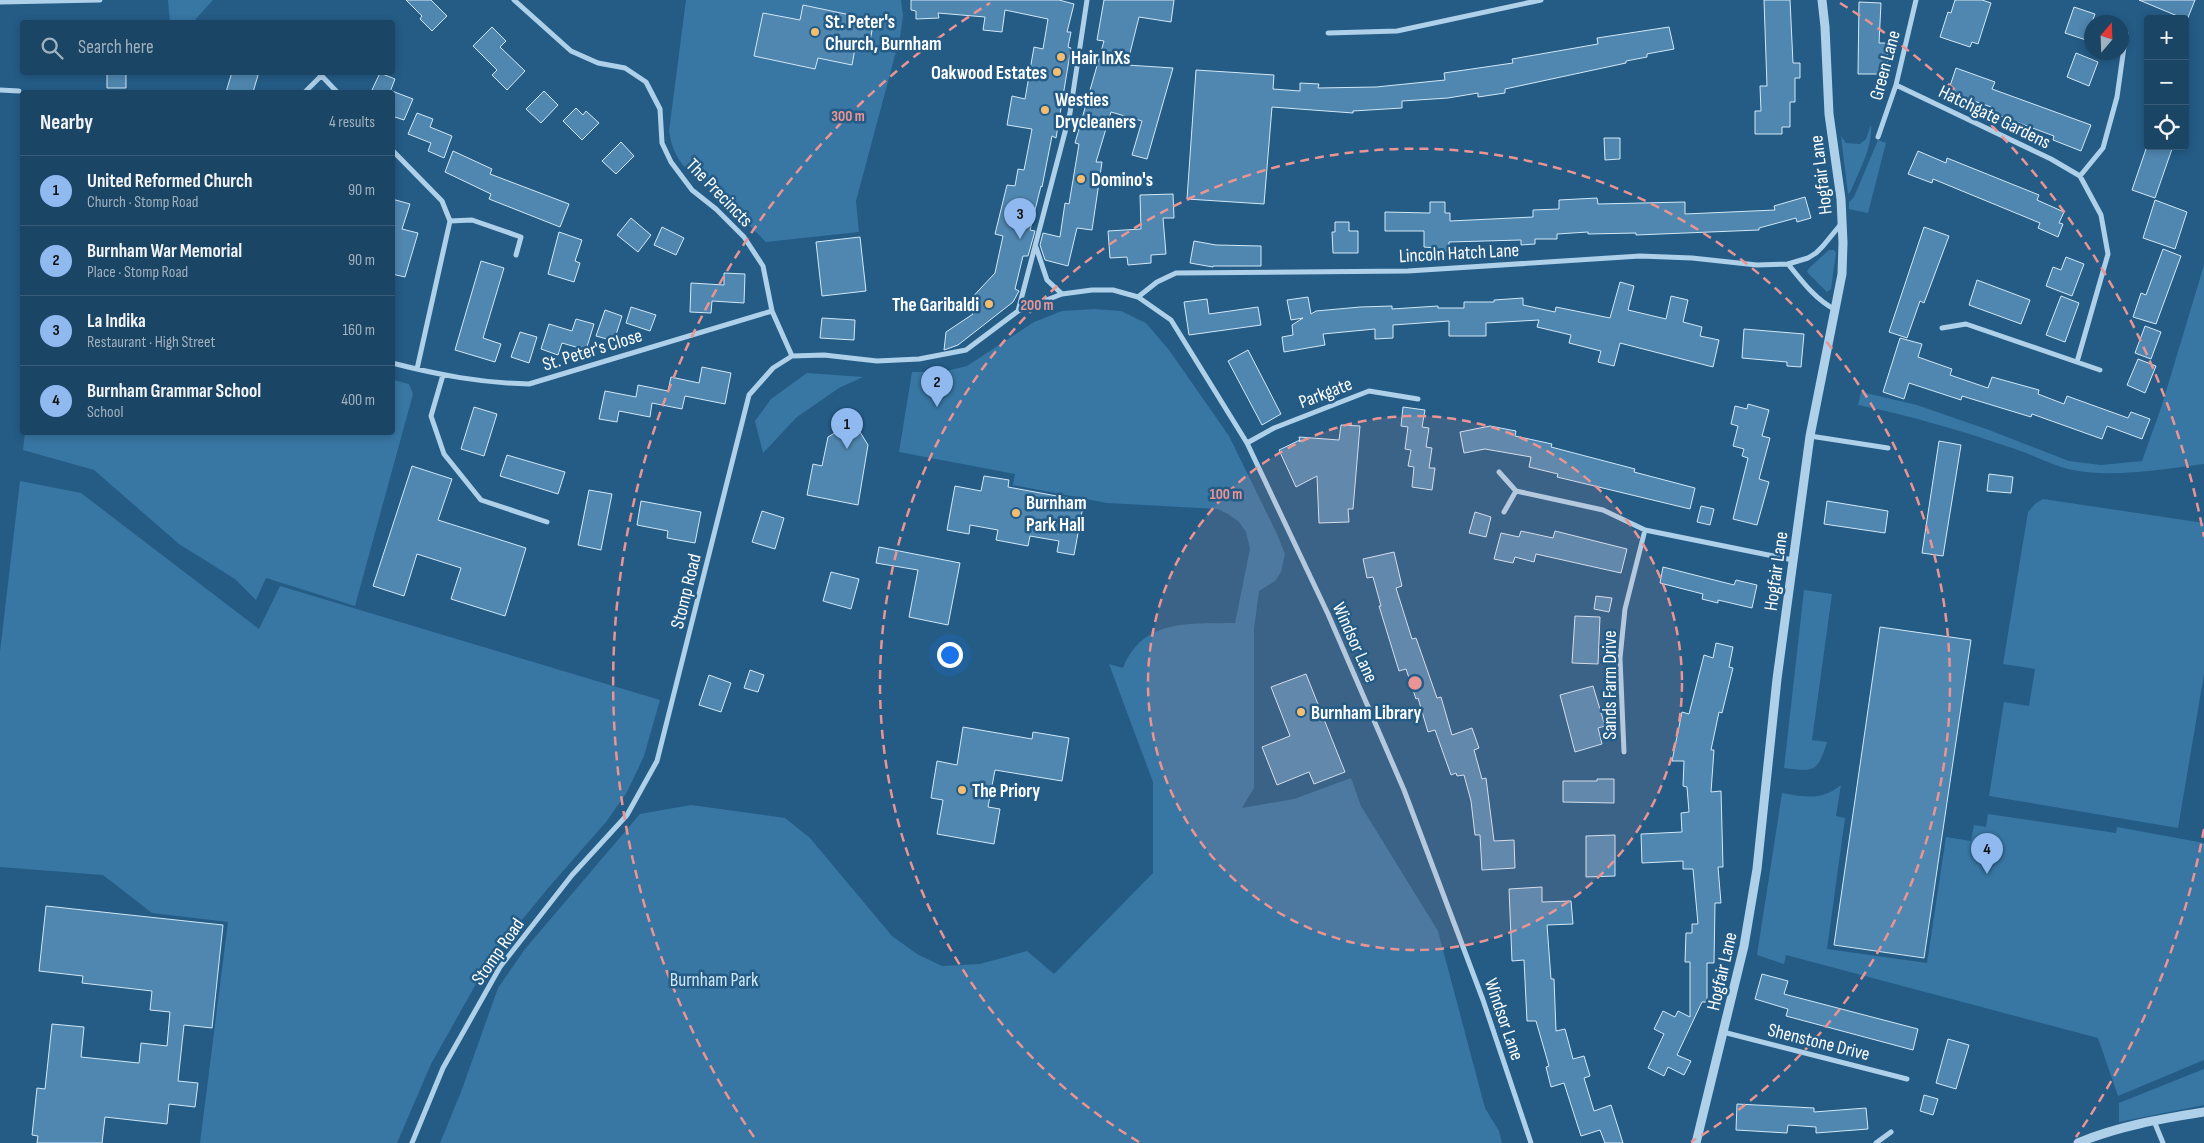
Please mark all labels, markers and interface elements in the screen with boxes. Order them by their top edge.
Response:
place label: St. Peter's Church, Burnham [825,11,942,56]
north arrow [2084,15,2129,60]
map controls [2144,15,2189,150]
button: + [2144,15,2189,60]
search box [20,20,395,75]
marker: St. Peter's Church, Burnham [809,26,821,38]
street label: Green Lane [1865,28,1906,103]
icon: search [38,34,66,62]
text: Search here [78,36,154,59]
place label: Hair InXs [1071,47,1130,70]
marker: Hair InXs [1055,51,1067,63]
button: − [2144,60,2189,105]
place label: Oakwood Estates [931,62,1047,85]
marker: Oakwood Estates [1051,66,1063,78]
street label: Hatchgate Gardens [1935,80,2054,154]
place label: Westies Drycleaners [1055,89,1136,134]
marker: Westies Drycleaners [1039,104,1051,116]
button: locate [2144,105,2189,150]
text: 300 m [831,107,865,126]
text: Nearby [40,110,93,135]
text: 4 results [329,113,375,132]
street label: Hogfair Lane [1805,134,1838,216]
street label: The Precincts [681,154,757,232]
place label: Domino's [1091,169,1153,192]
text: United Reformed Church [87,170,252,193]
marker: Domino's [1075,173,1087,185]
text: 1 [53,181,59,200]
text: 90 m [348,181,375,200]
text: Church · Stomp Road [87,193,199,212]
pin: 3 [1004,198,1036,239]
street label: Lincoln Hatch Lane [1398,239,1520,268]
text: Burnham War Memorial [87,240,242,263]
text: 2 [52,251,60,270]
text: 90 m [348,251,375,270]
text: Place · Stomp Road [87,263,188,282]
place label: The Garibaldi [892,294,979,317]
text: 200 m [1020,296,1054,315]
marker: The Garibaldi [983,298,995,310]
text: La Indika [87,310,146,333]
text: 3 [52,321,60,340]
text: 160 m [342,321,375,340]
street label: St. Peter's Close [540,324,645,377]
text: Restaurant · High Street [87,333,215,352]
pin: 2 [921,366,953,407]
street label: Parkgate [1296,373,1355,414]
text: Burnham Grammar School [87,380,261,403]
text: 4 [52,391,60,410]
text: 400 m [341,391,375,410]
text: School [87,403,123,422]
pin: 1 [831,408,863,449]
text: 100 m [1210,485,1242,504]
place label: Burnham Park Hall [1026,492,1086,537]
marker: Burnham Park Hall [1010,507,1022,519]
street label: Hogfair Lane [1760,530,1793,612]
street label: Stomp Road [666,552,707,631]
street label: Windsor Lane [1327,599,1382,686]
street label: Sands Farm Drive [1599,630,1622,740]
your location [937,642,963,668]
centre of rings [1406,674,1424,692]
place label: Burnham Library [1311,702,1421,725]
marker: Burnham Library [1295,706,1307,718]
place label: The Priory [972,780,1040,803]
marker: The Priory [956,784,968,796]
pin: 4 [1971,833,2003,874]
street label: Stomp Road [467,914,530,990]
street label: Hogfair Lane [1702,930,1743,1013]
park label: Burnham Park [670,969,759,992]
street label: Windsor Lane [1479,975,1528,1064]
street label: Shenstone Drive [1765,1019,1872,1066]

